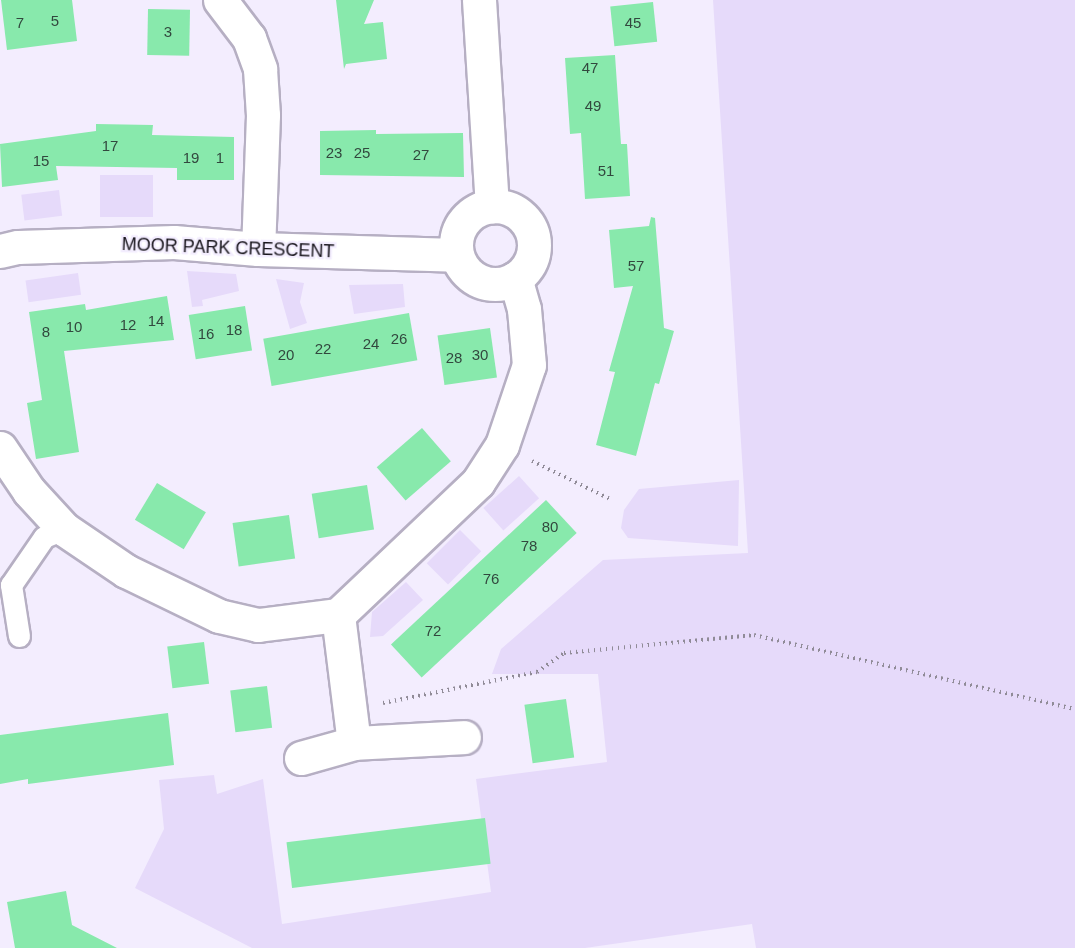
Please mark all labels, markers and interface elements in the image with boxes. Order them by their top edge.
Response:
house number: 5 [51,12,59,30]
house number: 7 [16,14,24,32]
house number: 45 [625,14,641,32]
house number: 3 [164,23,172,41]
house number: 47 [582,59,598,77]
house number: 49 [585,97,601,115]
house number: 17 [102,137,118,155]
house number: 23 [326,144,342,162]
house number: 25 [354,144,370,162]
house number: 27 [413,146,429,164]
house number: 19 [183,149,199,167]
house number: 1 [216,149,224,167]
house number: 15 [33,152,49,170]
house number: 51 [598,162,614,180]
street label: MOOR PARK CRESCENT [121,233,335,263]
house number: 57 [628,257,644,275]
house number: 14 [148,312,164,330]
house number: 12 [120,316,136,334]
house number: 10 [66,318,82,336]
house number: 18 [226,321,242,339]
house number: 8 [42,323,50,341]
house number: 16 [198,325,214,343]
house number: 26 [391,330,407,348]
house number: 24 [363,335,379,353]
house number: 22 [315,340,331,358]
house number: 20 [278,346,294,364]
house number: 30 [472,346,488,364]
house number: 28 [446,349,462,367]
house number: 80 [542,518,558,536]
house number: 78 [521,537,537,555]
house number: 76 [483,570,499,588]
house number: 72 [425,622,441,640]

